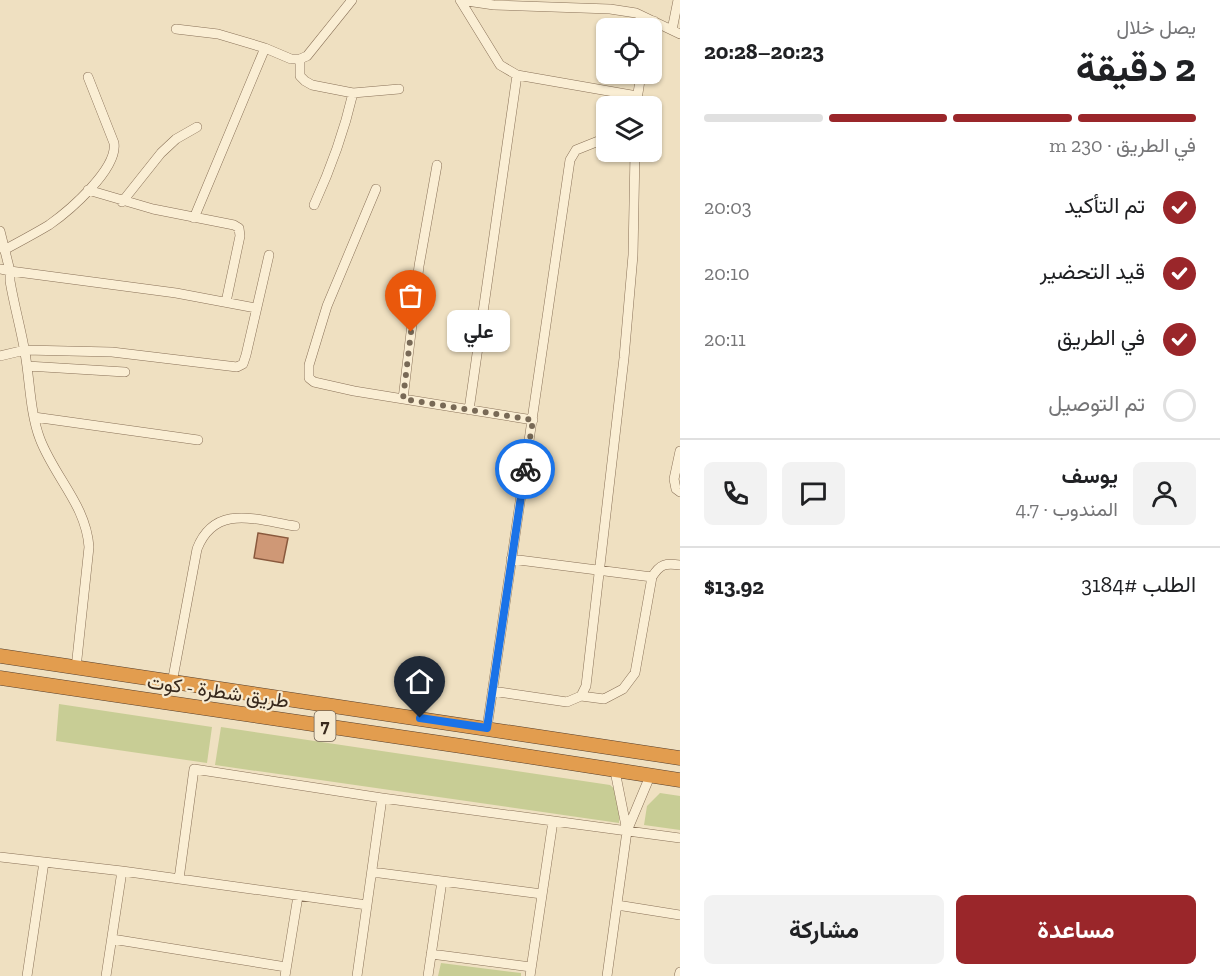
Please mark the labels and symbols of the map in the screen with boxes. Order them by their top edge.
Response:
pin [385,270,436,332]
callout: علي [447,311,510,353]
courier [495,439,555,499]
pin [394,656,445,718]
street label: طريق شطرة - كوت [145,669,290,714]
road number: 7 [314,711,336,741]

